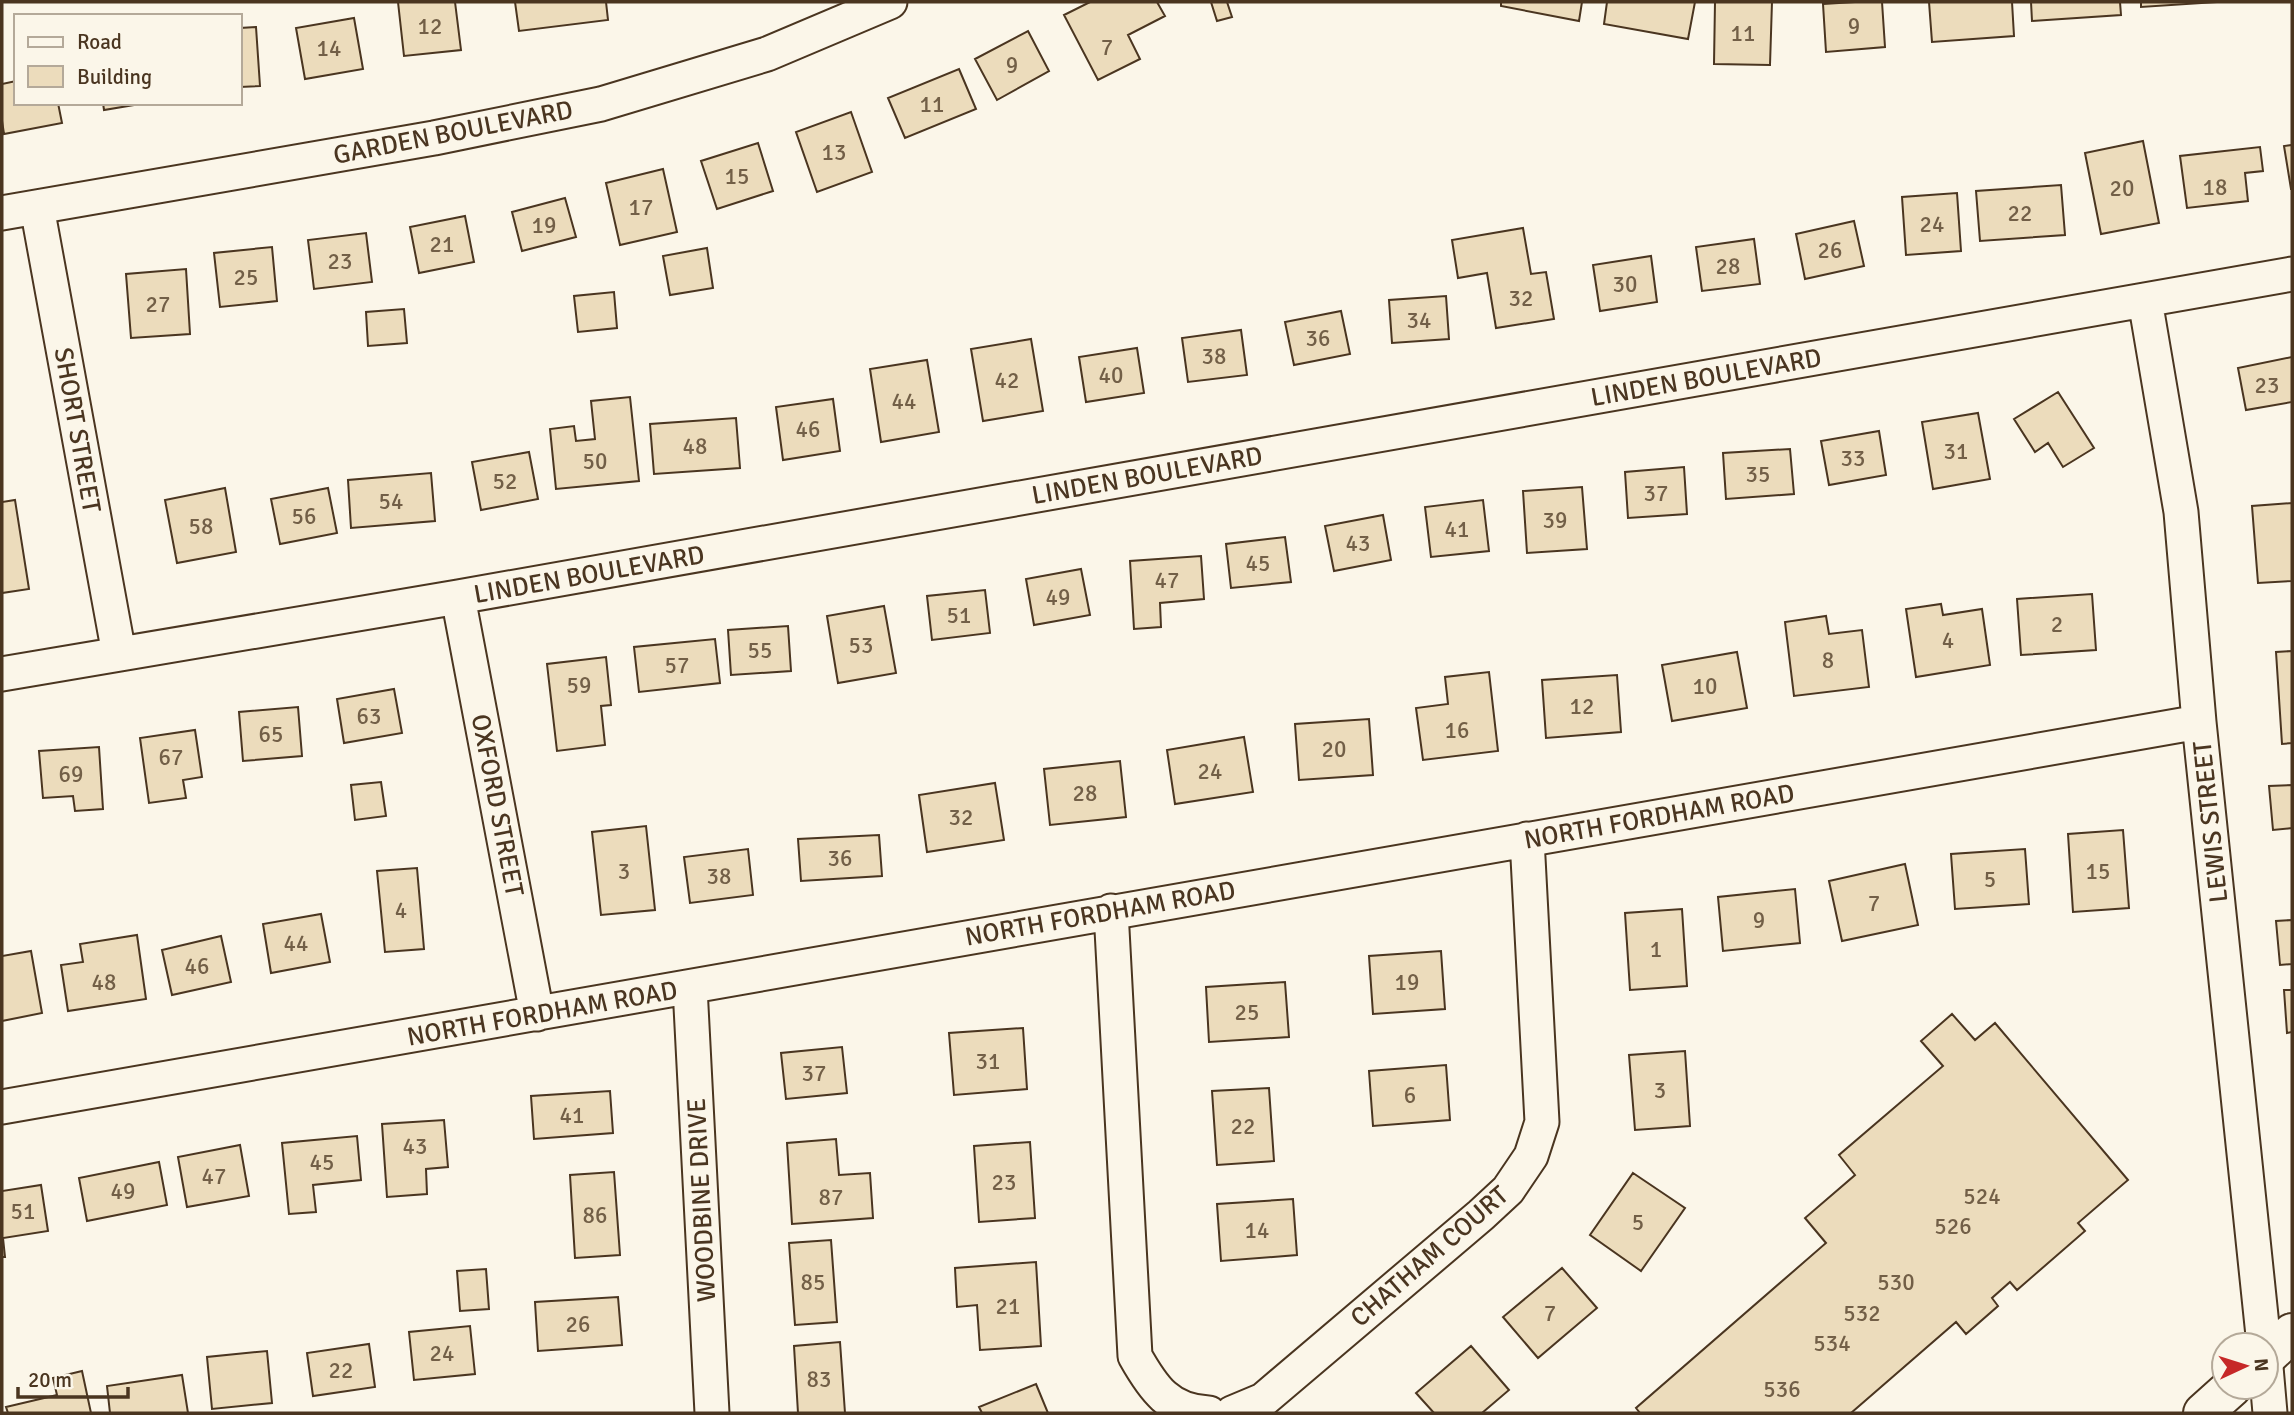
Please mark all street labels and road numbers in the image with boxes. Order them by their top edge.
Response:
street label: GARDEN BOULEVARD [331,94,576,172]
street label: LINDEN BOULEVARD [1588,342,1824,414]
street label: SHORT STREET [47,345,107,516]
street label: LINDEN BOULEVARD [1029,440,1265,512]
street label: LINDEN BOULEVARD [471,539,707,611]
street label: OXFORD STREET [464,711,530,899]
street label: LEWIS STREET [2187,739,2235,904]
street label: NORTH FORDHAM ROAD [1521,777,1797,857]
street label: NORTH FORDHAM ROAD [962,874,1238,954]
street label: NORTH FORDHAM ROAD [404,974,680,1054]
street label: WOODBINE DRIVE [681,1097,723,1303]
street label: CHATHAM COURT [1344,1179,1515,1334]

